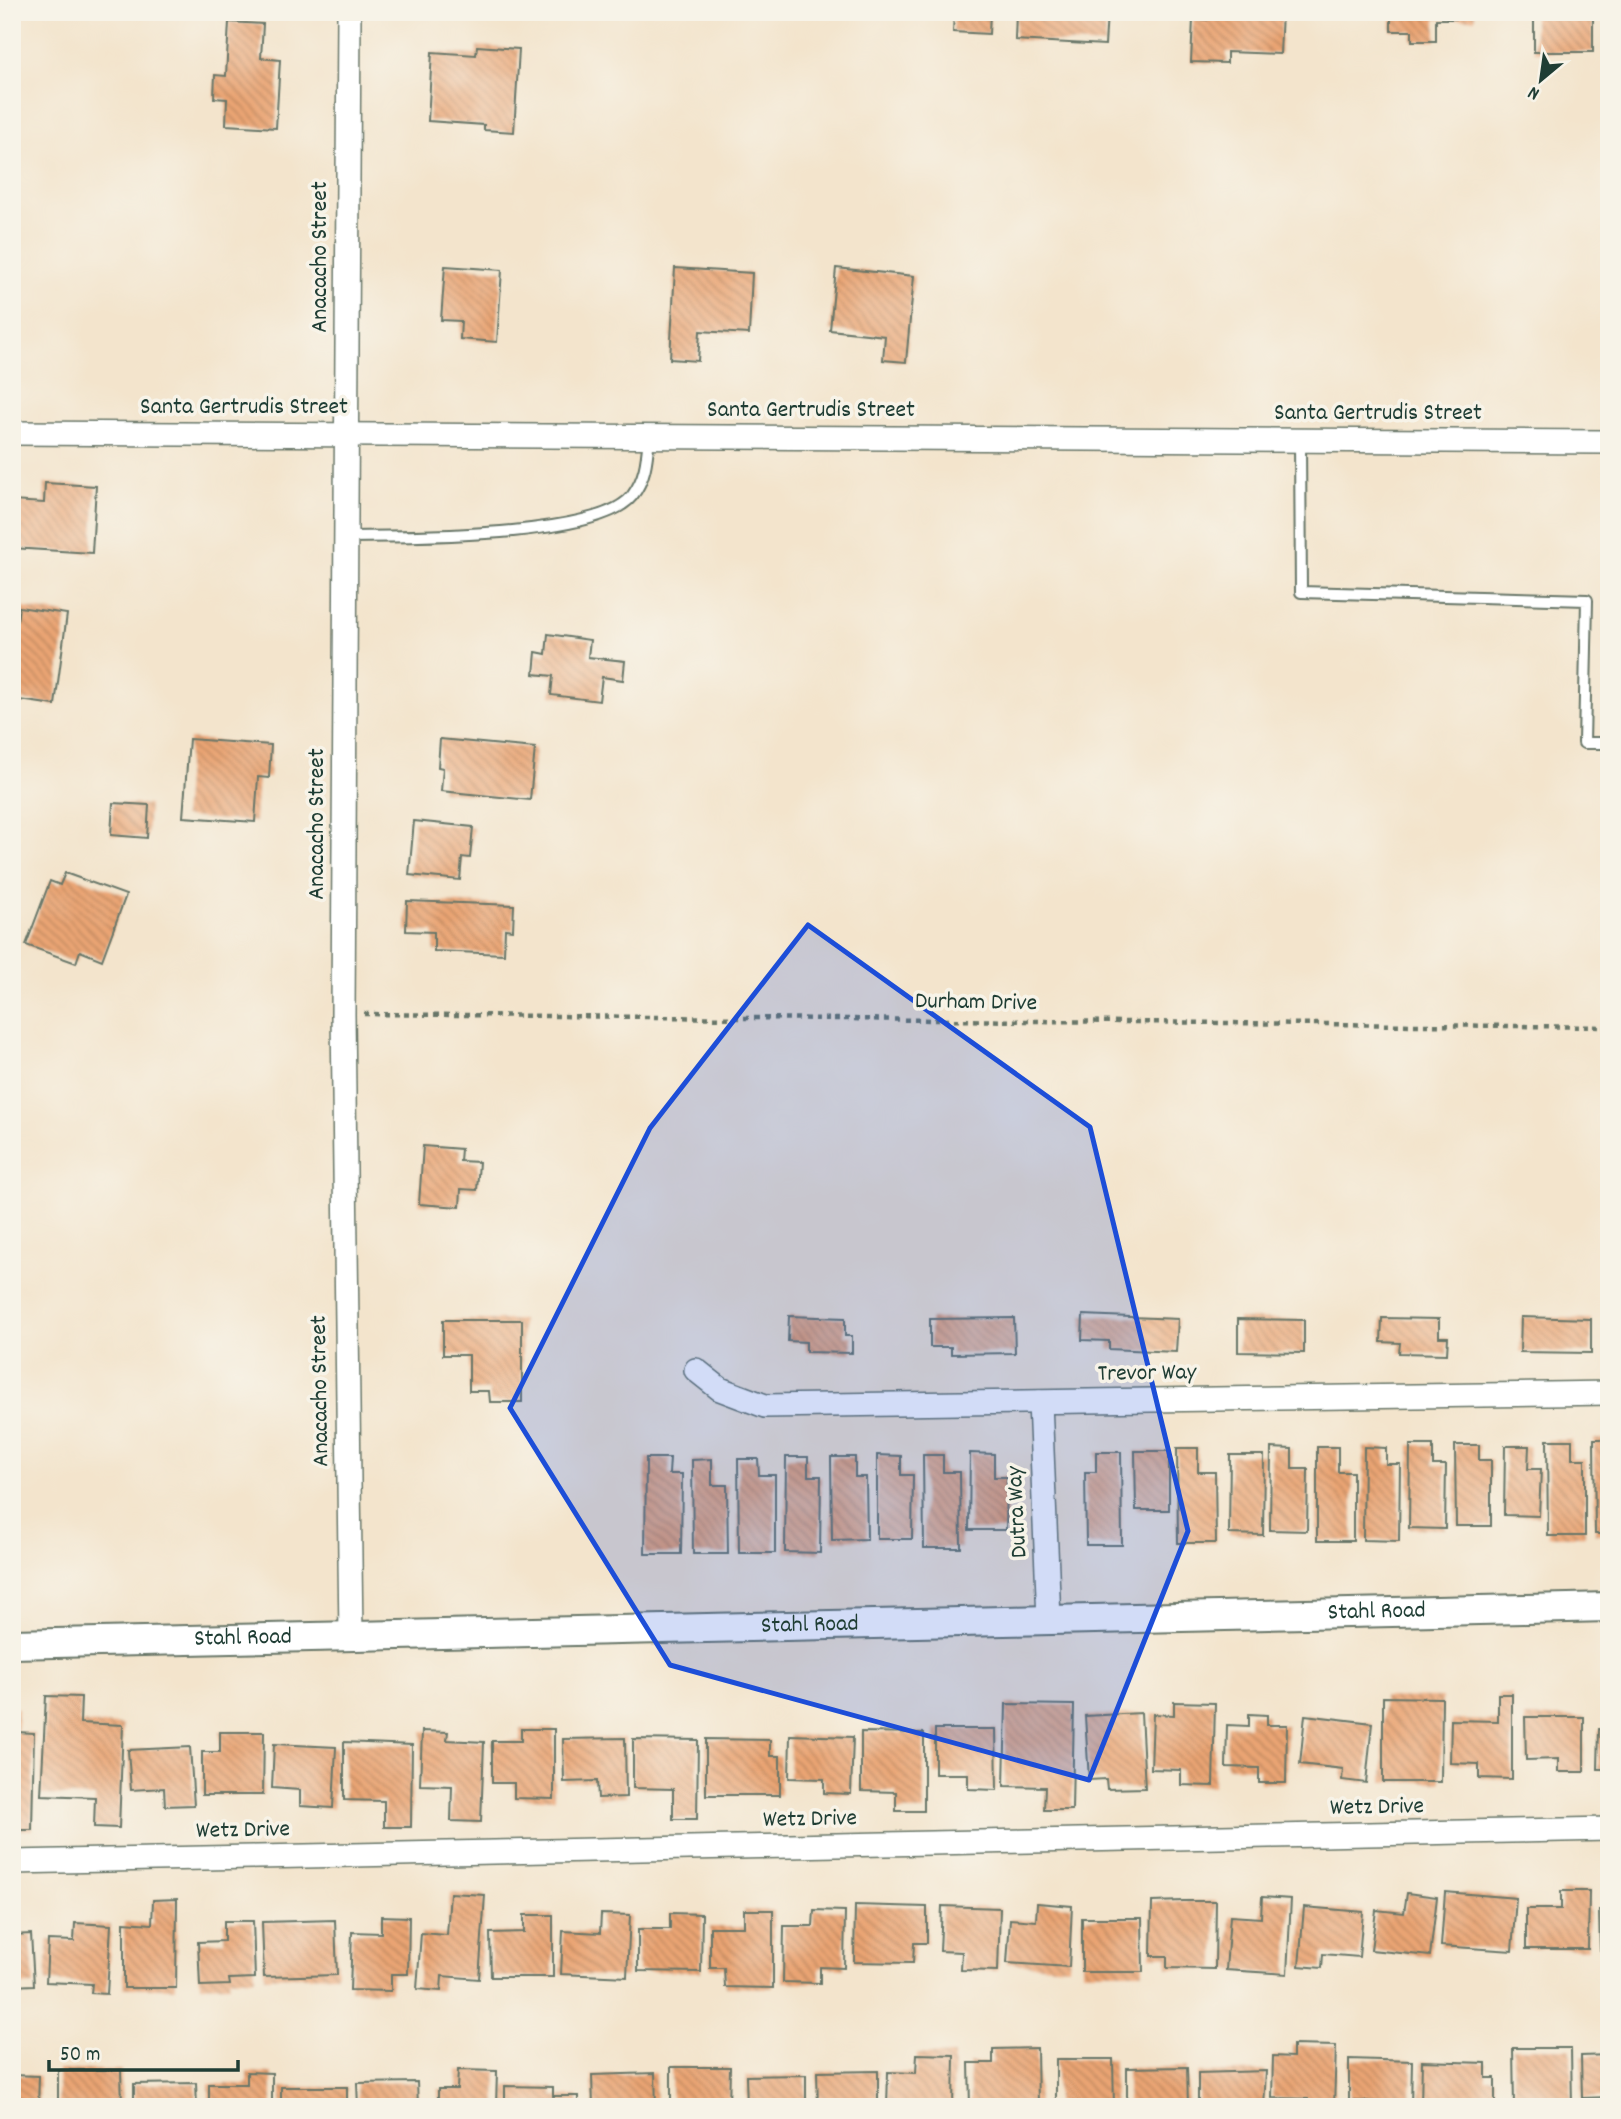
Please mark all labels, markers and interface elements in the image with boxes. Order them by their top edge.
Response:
north arrow [1506,46,1576,116]
text: N [1524,78,1545,106]
street label: Anacacho Street [304,181,338,333]
street label: Santa Gertrudis Street [140,391,348,425]
street label: Santa Gertrudis Street [707,394,915,428]
street label: Santa Gertrudis Street [1274,397,1482,431]
street label: Anacacho Street [301,748,335,900]
street label: Durham Drive [915,985,1037,1021]
street label: Anacacho Street [303,1315,339,1467]
street label: Trevor Way [1097,1356,1198,1392]
street label: Dutra Way [999,1464,1037,1559]
street label: Stahl Road [1327,1594,1426,1631]
street label: Stahl Road [760,1607,859,1644]
street label: Stahl Road [194,1621,292,1657]
street label: Wetz Drive [1330,1790,1424,1826]
street label: Wetz Drive [763,1802,857,1838]
street label: Wetz Drive [196,1813,290,1849]
scale bar [49,2028,238,2072]
text: 50 m [60,2041,100,2071]

